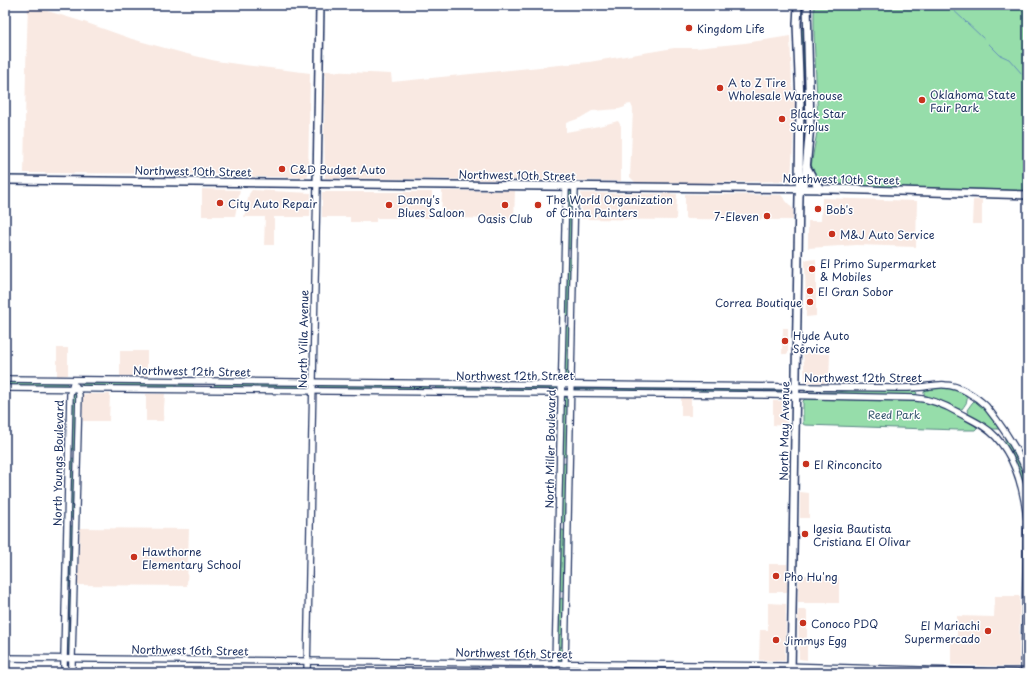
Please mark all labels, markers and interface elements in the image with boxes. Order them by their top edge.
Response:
place label: Kingdom Life [697,20,765,37]
marker: Kingdom Life [684,23,694,33]
place label: A to Z Tire Wholesale Warehouse [728,74,843,104]
marker: A to Z Tire Wholesale Warehouse [715,83,725,93]
place label: Oklahoma State Fair Park [930,86,1016,116]
marker: Oklahoma State Fair Park [917,95,927,105]
place label: Black Star Surplus [790,105,846,135]
marker: Black Star Surplus [777,114,787,124]
street label: Northwest 10th Street [134,161,252,181]
place label: C&D Budget Auto [290,161,386,178]
marker: C&D Budget Auto [277,164,287,174]
street label: Northwest 10th Street [458,165,576,185]
street label: Northwest 10th Street [782,169,900,189]
place label: Danny's Blues Saloon [397,191,465,221]
place label: The World Organization of China Painters [546,191,673,221]
place label: City Auto Repair [228,195,317,212]
marker: City Auto Repair [215,198,225,208]
marker: Danny's Blues Saloon [384,200,394,210]
marker: Oasis Club [500,200,510,210]
marker: The World Organization of China Painters [533,200,543,210]
place label: Bob's [826,201,853,218]
marker: Bob's [813,204,823,214]
place label: 7-Eleven [714,208,759,225]
place label: Oasis Club [477,210,533,227]
marker: 7-Eleven [762,211,772,221]
place label: M&J Auto Service [840,226,935,243]
marker: M&J Auto Service [827,229,837,239]
place label: El Primo Supermarket & Mobiles [820,255,937,285]
marker: El Primo Supermarket & Mobiles [807,264,817,274]
place label: El Gran Sobor [818,283,894,300]
marker: El Gran Sobor [805,286,815,296]
street label: North Villa Avenue [294,290,312,388]
place label: Correa Boutique [715,294,802,311]
marker: Correa Boutique [805,297,815,307]
place label: Hyde Auto Service [793,327,849,357]
marker: Hyde Auto Service [780,336,790,346]
street label: Northwest 12th Street [133,361,252,381]
street label: Northwest 12th Street [456,367,574,384]
street label: Northwest 12th Street [804,369,922,386]
street label: North May Avenue [775,381,793,481]
street label: North Miller Boulevard [540,389,560,509]
street label: North Youngs Boulevard [48,400,68,526]
park label: Reed Park [868,406,921,423]
place label: El Rinconcito [814,456,882,473]
marker: El Rinconcito [801,459,811,469]
place label: Igesia Bautista Cristiana El Olivar [813,520,911,550]
marker: Igesia Bautista Cristiana El Olivar [800,529,810,539]
place label: Hawthorne Elementary School [142,543,241,573]
marker: Hawthorne Elementary School [129,552,139,562]
place label: Pho Hu'ng [784,568,838,585]
marker: Pho Hu'ng [771,571,781,581]
place label: Conoco PDQ [811,615,878,632]
place label: El Mariachi Supermercado [904,617,980,647]
marker: Conoco PDQ [798,618,808,628]
marker: El Mariachi Supermercado [983,626,993,636]
place label: Jimmys Egg [784,632,847,649]
marker: Jimmys Egg [771,635,781,645]
street label: Northwest 16th Street [131,640,249,660]
street label: Northwest 16th Street [455,643,573,663]

